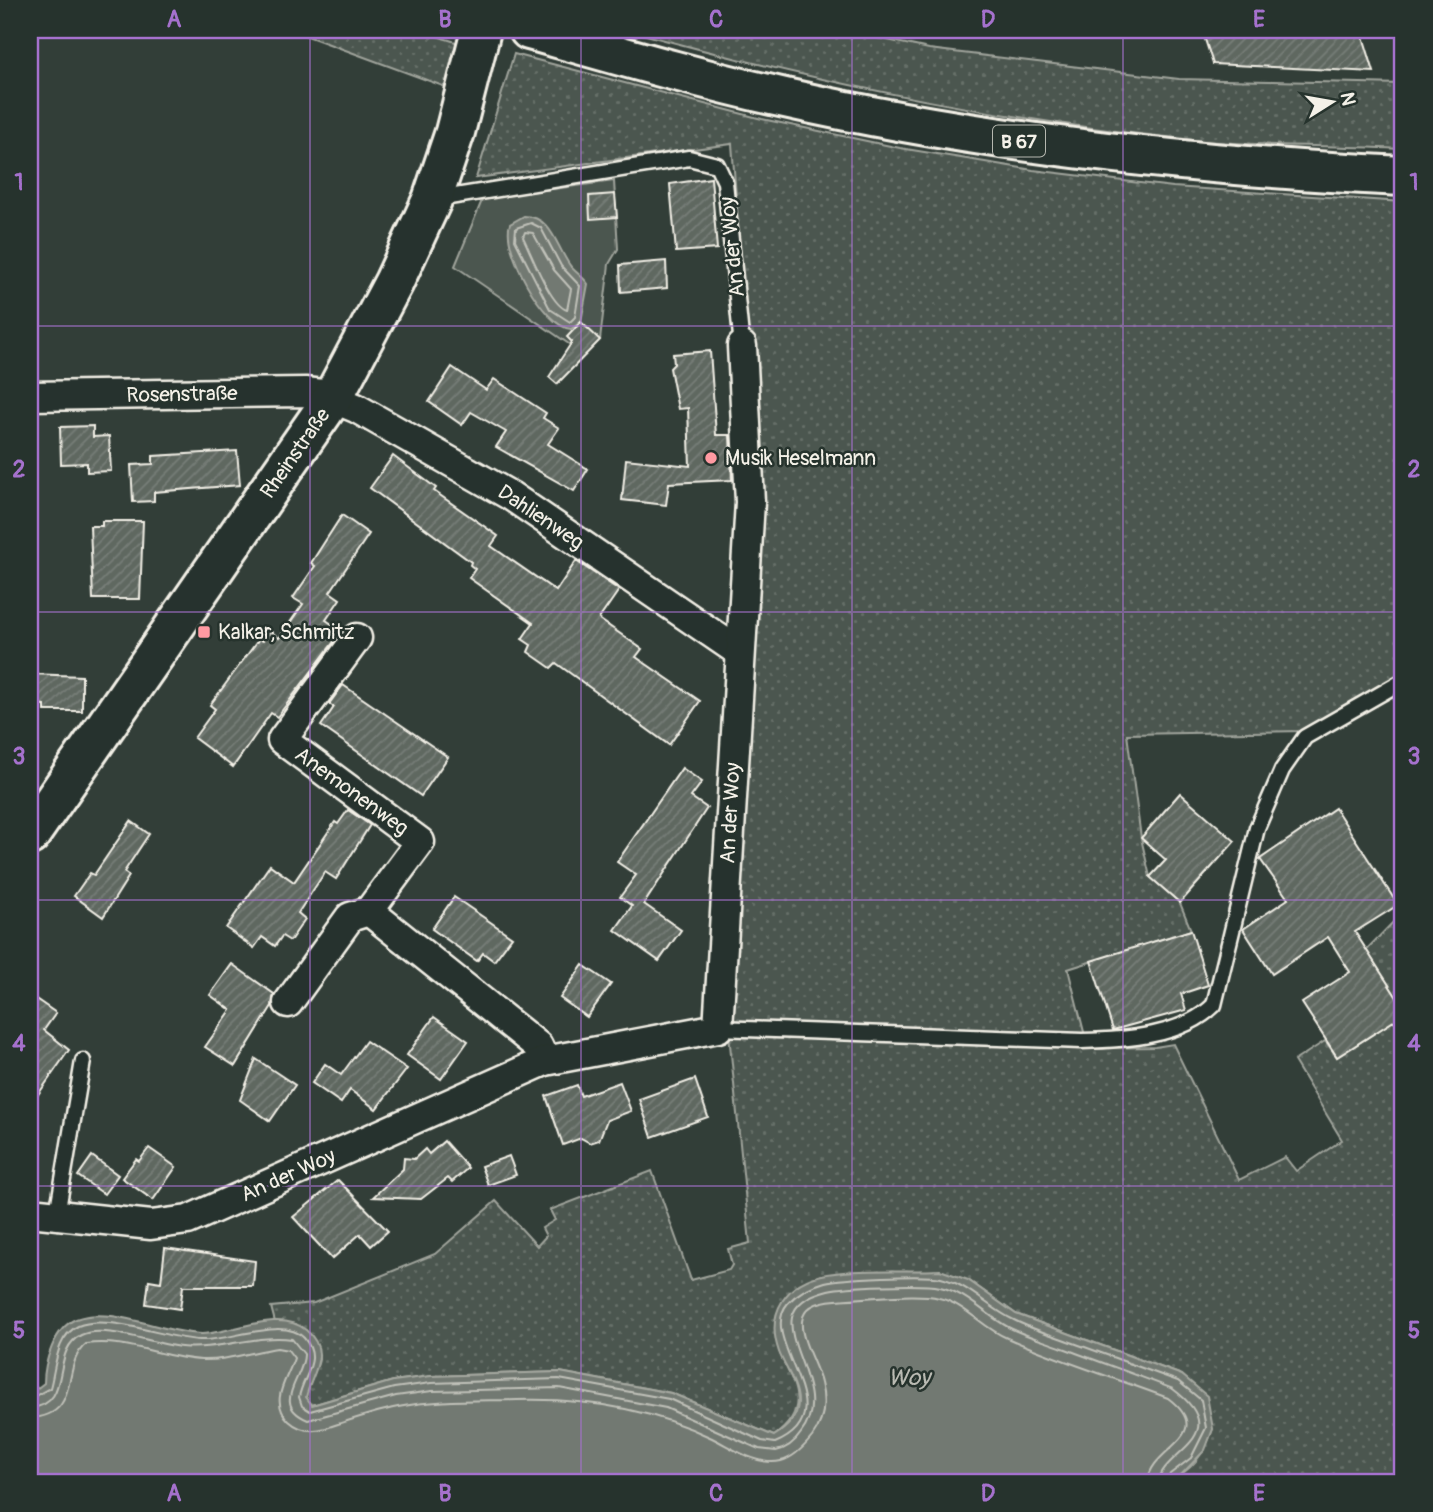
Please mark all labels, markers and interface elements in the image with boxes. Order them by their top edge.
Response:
text: A [167,5,182,34]
text: B [438,5,452,34]
text: C [709,5,723,34]
text: D [981,5,995,34]
text: E [1253,5,1265,34]
north arrow [1296,66,1366,136]
text: N [1335,90,1361,108]
road number: B 67 [993,125,1045,156]
text: 1 [15,168,24,197]
text: 1 [1410,168,1419,197]
street label: An der Woy [714,195,751,299]
street label: Rosenstraße [126,380,238,409]
street label: Rheinstraße [254,402,337,504]
place label: Musik Heselmann [725,445,876,472]
marker: Musik Heselmann [703,450,719,466]
text: 2 [13,455,26,484]
text: 2 [1408,455,1421,484]
street label: Dahlienweg [492,479,589,556]
place label: Kalkar, Schmitz [218,619,354,646]
marker: Kalkar, Schmitz [196,624,212,640]
street label: Anemonenweg [289,741,414,842]
text: 3 [13,742,25,771]
text: 3 [1408,742,1420,771]
street label: An der Woy [714,762,747,864]
text: 4 [12,1029,26,1058]
text: 4 [1407,1029,1421,1058]
street label: An der Woy [236,1143,340,1208]
text: 5 [13,1316,25,1345]
text: 5 [1408,1316,1420,1345]
water label: Woy [888,1363,933,1392]
text: A [167,1479,182,1508]
text: B [438,1479,452,1508]
text: C [709,1479,723,1508]
text: D [981,1479,995,1508]
text: E [1253,1479,1265,1508]

